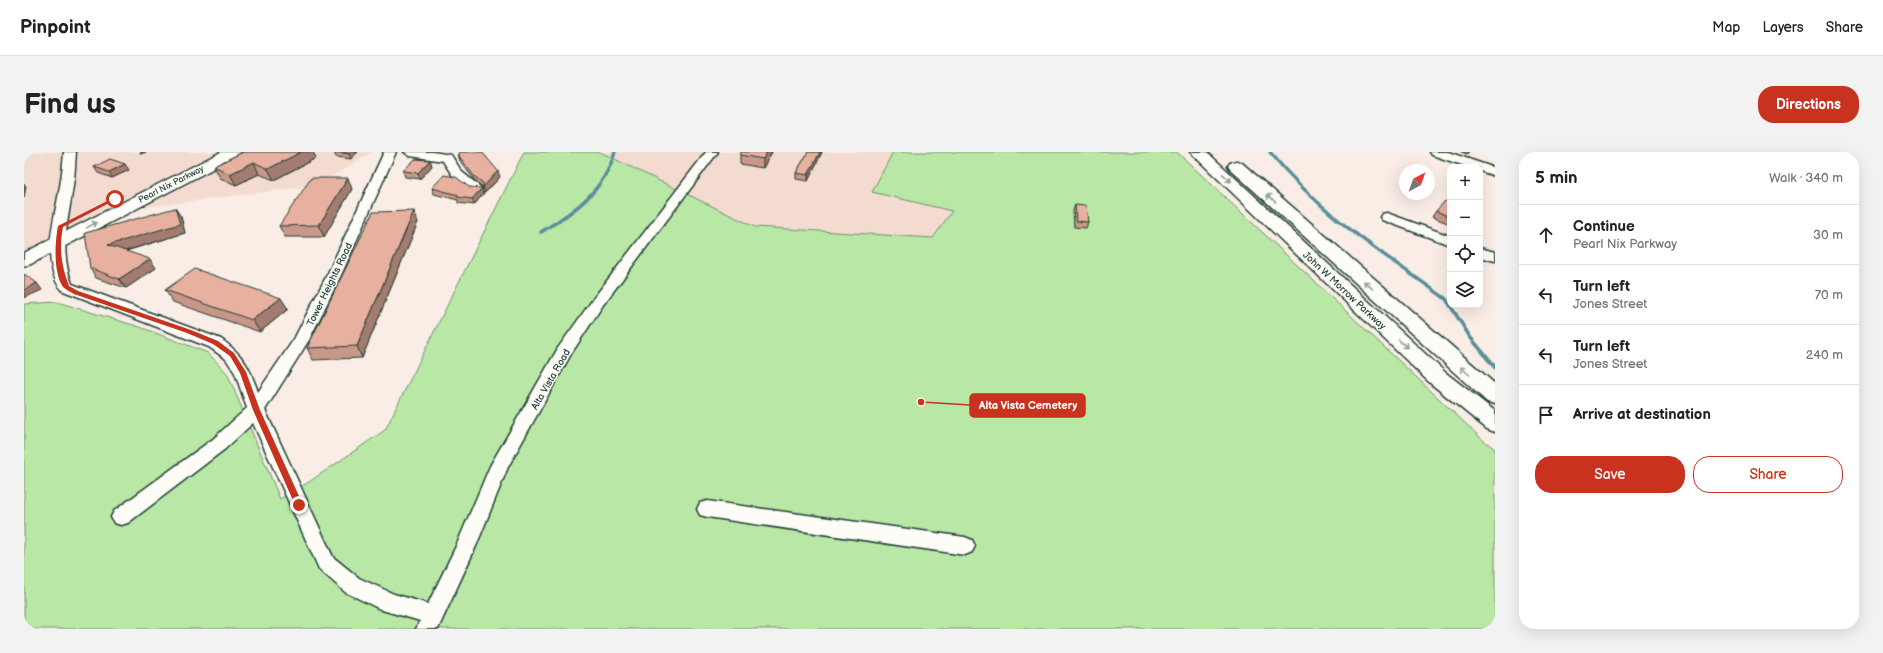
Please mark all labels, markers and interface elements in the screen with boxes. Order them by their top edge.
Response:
text: Pinpoint [20,16,91,39]
text: Map [1712,19,1740,36]
text: Layers [1762,19,1804,36]
text: Share [1826,19,1863,36]
button: Directions [1758,86,1859,123]
text: Find us [24,88,116,121]
street label: Pearl Nix Parkway [137,163,207,206]
north arrow [1399,164,1435,200]
map controls [1447,164,1483,308]
button: + [1447,164,1483,200]
text: 5 min [1535,168,1578,188]
text: Walk · 340 m [1769,170,1843,186]
one-way arrow [1222,174,1232,183]
route start [106,190,124,208]
one-way arrow [1266,194,1276,203]
button: − [1447,200,1483,236]
text: Continue [1573,217,1635,236]
one-way arrow [85,220,97,228]
icon: ahead [1535,224,1557,246]
text: 30 m [1813,227,1843,243]
button: locate [1447,236,1483,272]
text: Pearl Nix Parkway [1573,236,1677,252]
street label: Tower Heights Road [305,241,355,328]
street label: John W Morrow Parkway [1300,249,1389,333]
button: layers [1447,272,1483,308]
text: Turn left [1573,277,1630,296]
one-way arrow [1363,280,1373,289]
icon: left [1535,284,1557,306]
text: 70 m [1815,287,1843,303]
text: Jones Street [1573,296,1647,312]
text: Turn left [1573,337,1630,356]
one-way arrow [1398,340,1408,349]
icon: left [1535,344,1557,366]
street label: Alta Vista Road [529,347,573,412]
text: 240 m [1806,347,1843,363]
text: Jones Street [1573,356,1647,372]
one-way arrow [1460,366,1471,375]
callout: Alta Vista Cemetery [970,394,1085,417]
text: Alta Vista Cemetery [978,399,1077,412]
icon: arrive [1535,404,1557,426]
text: Arrive at destination [1573,405,1711,424]
button: Save [1535,456,1685,493]
button: Share [1693,456,1843,493]
route end [290,496,308,514]

